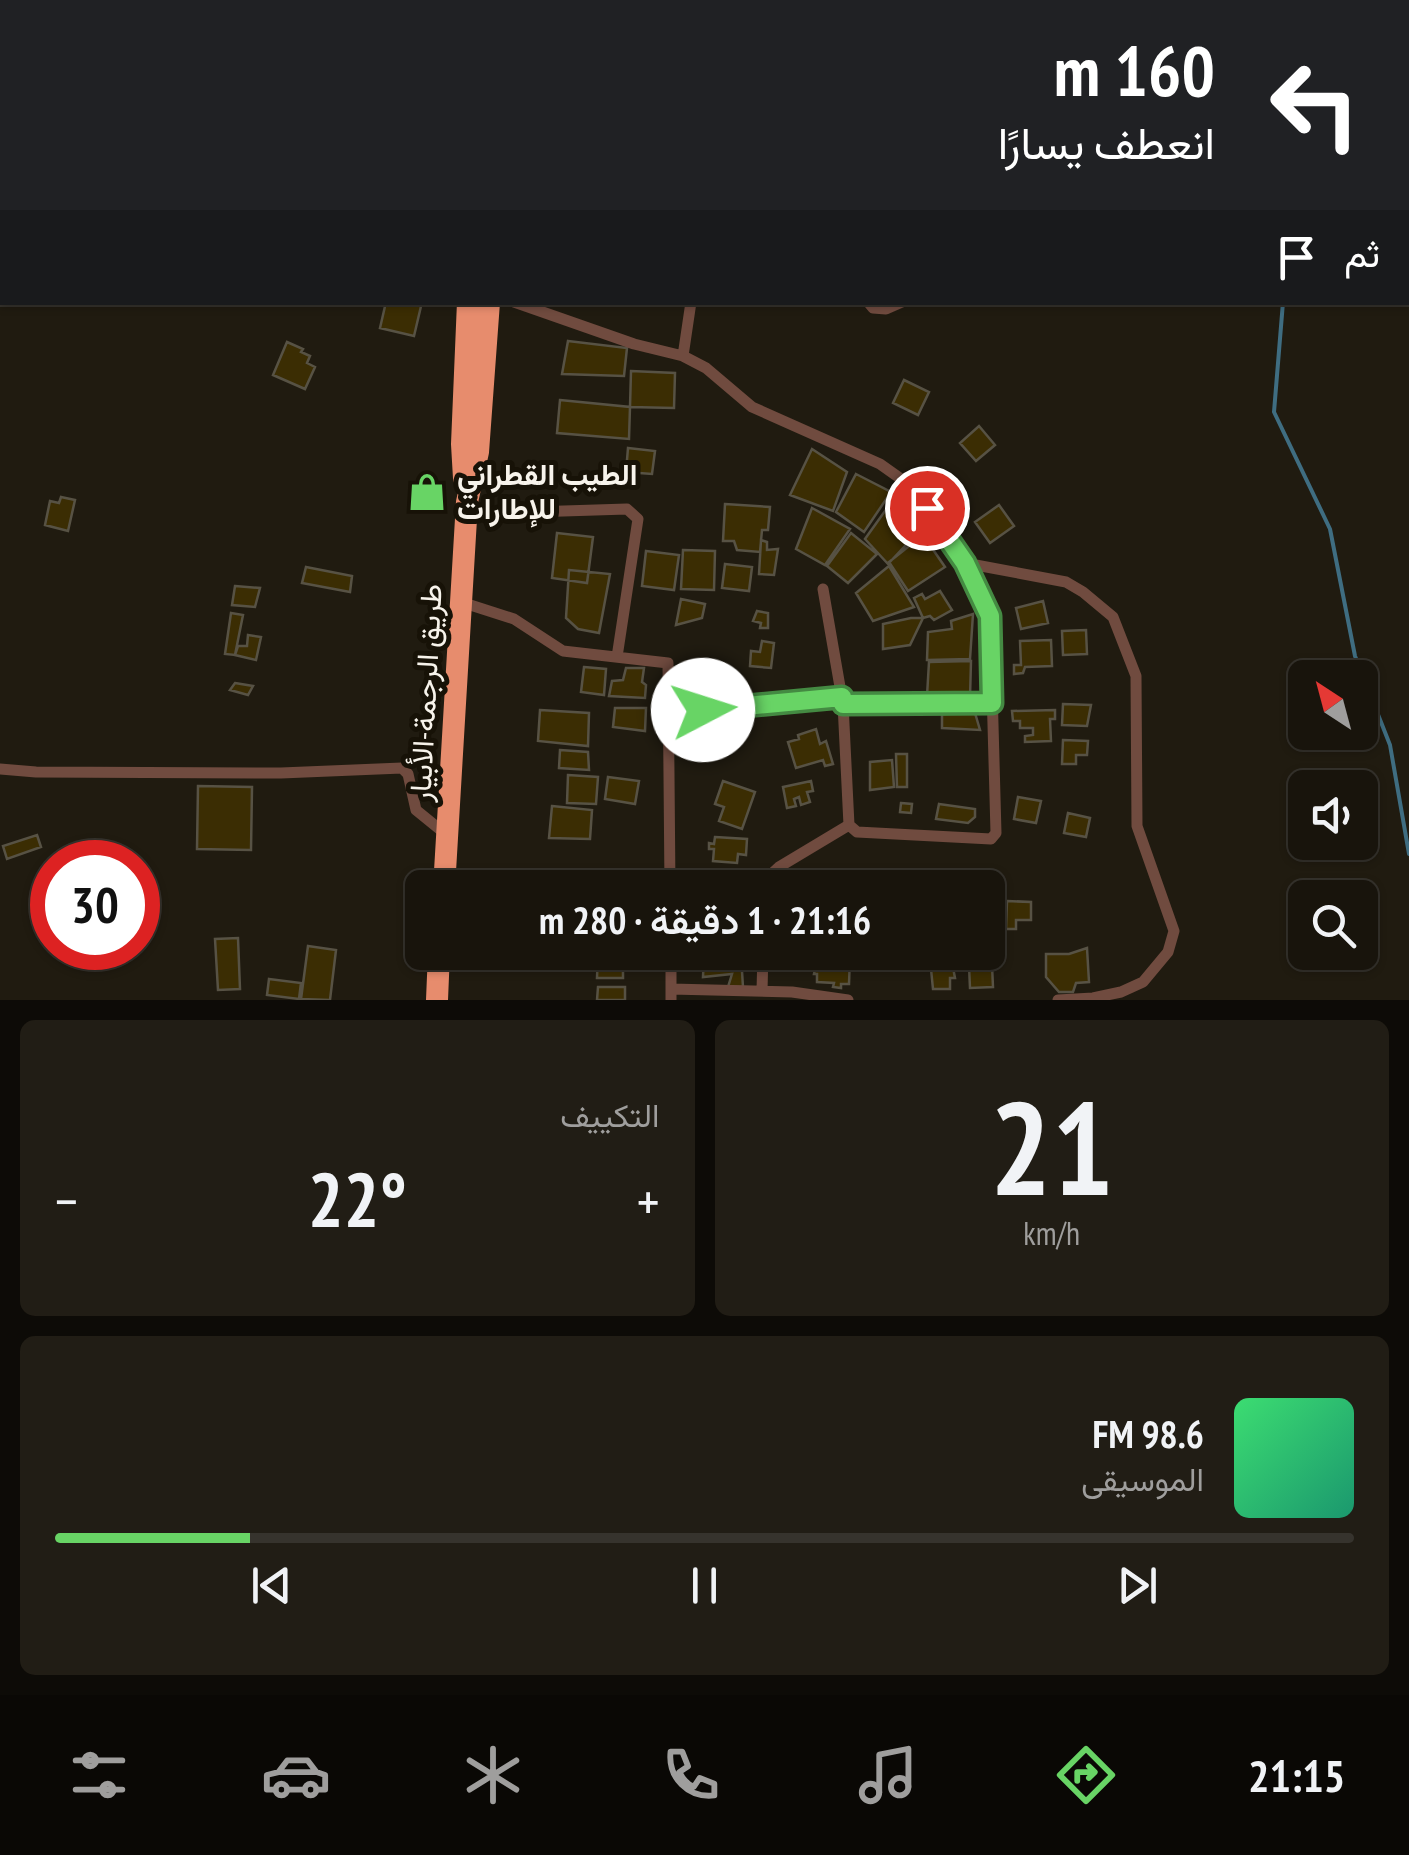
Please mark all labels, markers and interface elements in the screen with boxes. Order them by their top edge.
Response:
text: 160 m [1054,25,1215,115]
icon: left [1250,40,1380,170]
text: انعطف يسارًا [998,113,1215,171]
text: ثم [1344,228,1380,277]
icon: arrive [1269,230,1324,285]
place label: الطيب القطراني للإطارات [457,454,637,528]
pin [885,466,970,551]
shop icon: الطيب القطراني للإطارات [406,471,448,513]
icon: arrive [900,481,955,536]
street label: طريق الرجمة-الأبيار [399,583,450,804]
position arrow [651,658,755,762]
north arrow [1288,660,1378,750]
map controls [1288,660,1378,970]
button: sound [1288,770,1378,860]
speed limit sign: 30 [30,840,160,970]
button: search [1288,880,1378,970]
text: 21:16 · 1 دقيقة · 280 m [539,895,871,944]
text: 21 [990,1063,1114,1231]
text: التكييف [560,1094,660,1136]
text: 22° [308,1151,407,1248]
text: − [55,1165,78,1236]
text: + [637,1165,659,1236]
text: km/h [1023,1212,1080,1254]
text: 98.6 FM [1092,1409,1204,1458]
text: الموسيقى [1081,1458,1204,1500]
icon: previous [244,1558,299,1613]
icon: pause [677,1558,732,1613]
icon: next [1110,1558,1165,1613]
icon: filters [64,1740,134,1810]
icon: car [261,1740,331,1810]
icon: climate [458,1740,528,1810]
icon: phone [656,1740,726,1810]
icon: music [853,1740,923,1810]
icon: directions [1051,1740,1121,1810]
text: 21:15 [1248,1746,1345,1804]

